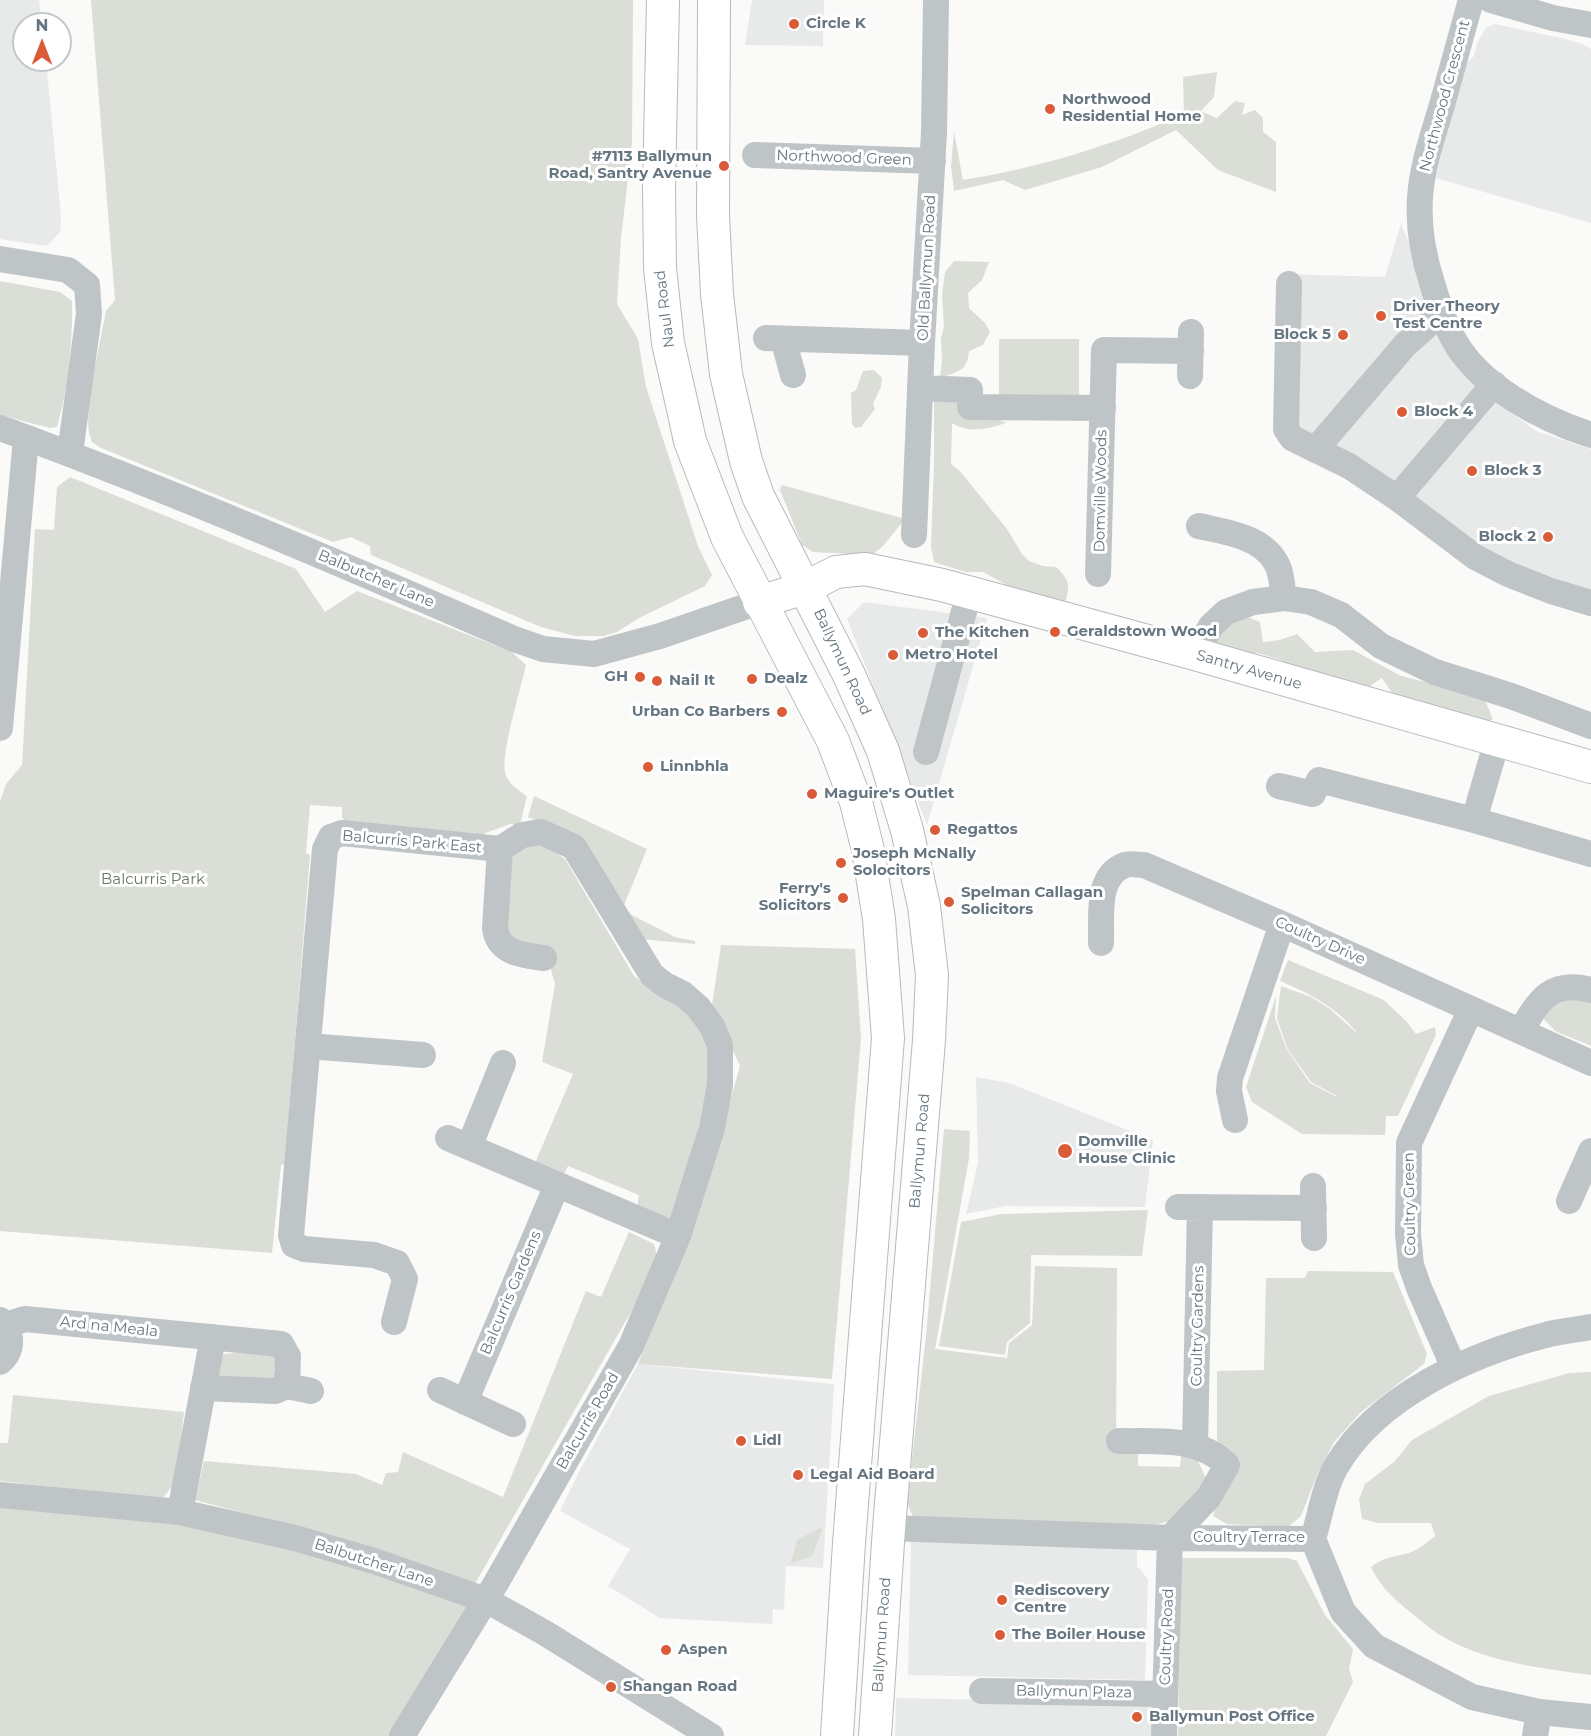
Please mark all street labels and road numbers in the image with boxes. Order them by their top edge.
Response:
street label: Northwood Crescent [1416,18,1474,174]
street label: Northwood Green [776,147,912,169]
street label: Old Ballymun Road [914,194,940,342]
street label: Naul Road [651,269,679,349]
street label: Domville Woods [1091,429,1111,553]
street label: Balbutcher Lane [315,546,437,612]
street label: Ballymun Road [809,606,875,718]
street label: Santry Avenue [1194,646,1304,694]
street label: Balcurris Park East [341,827,483,857]
street label: Coultry Drive [1272,913,1368,969]
street label: Ballymun Road [906,1093,934,1209]
street label: Coultry Green [1400,1152,1420,1256]
street label: Balcurris Gardens [477,1228,545,1358]
street label: Coultry Gardens [1188,1265,1208,1387]
street label: Ard na Meala [59,1313,159,1341]
street label: Balcurris Road [553,1369,623,1473]
street label: Coultry Terrace [1193,1529,1305,1547]
street label: Balbutcher Lane [312,1535,436,1591]
street label: Ballymun Road [869,1577,895,1693]
street label: Coultry Road [1156,1588,1178,1686]
street label: Ballymun Plaza [1016,1682,1132,1702]

